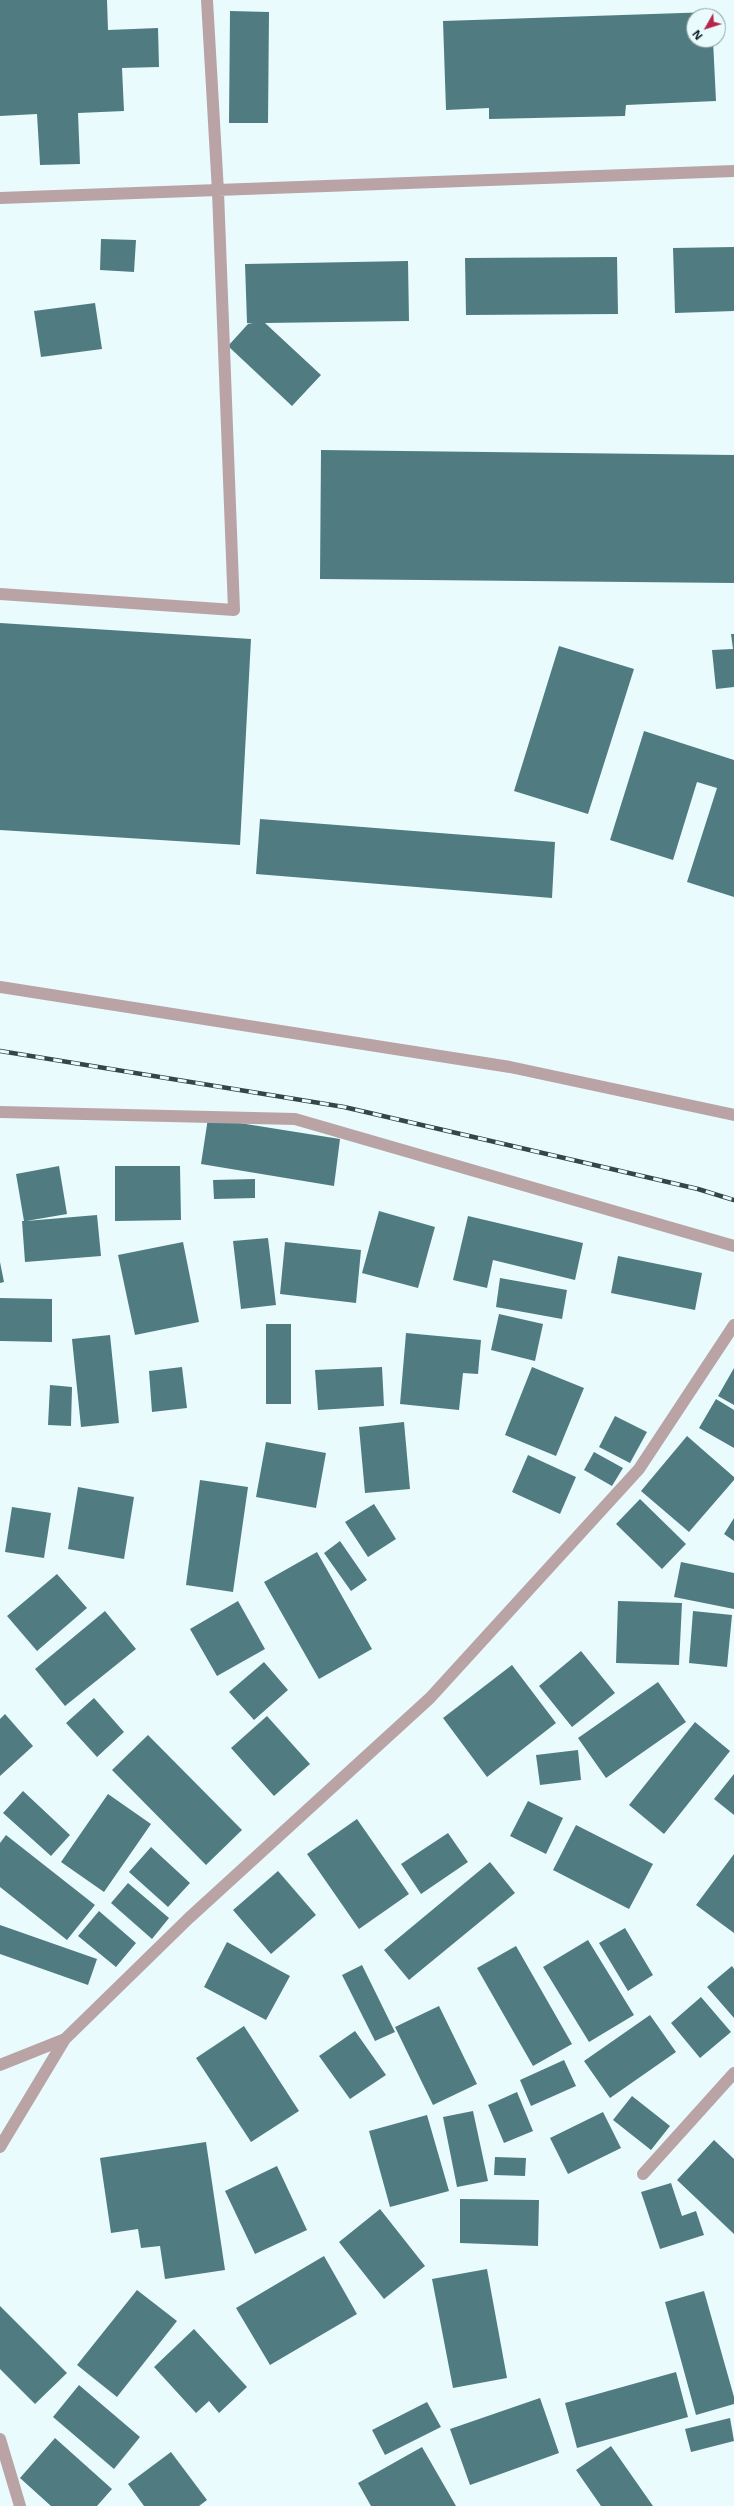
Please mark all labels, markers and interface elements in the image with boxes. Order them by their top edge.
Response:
north arrow [686,8,726,48]
text: N [688,27,706,43]

